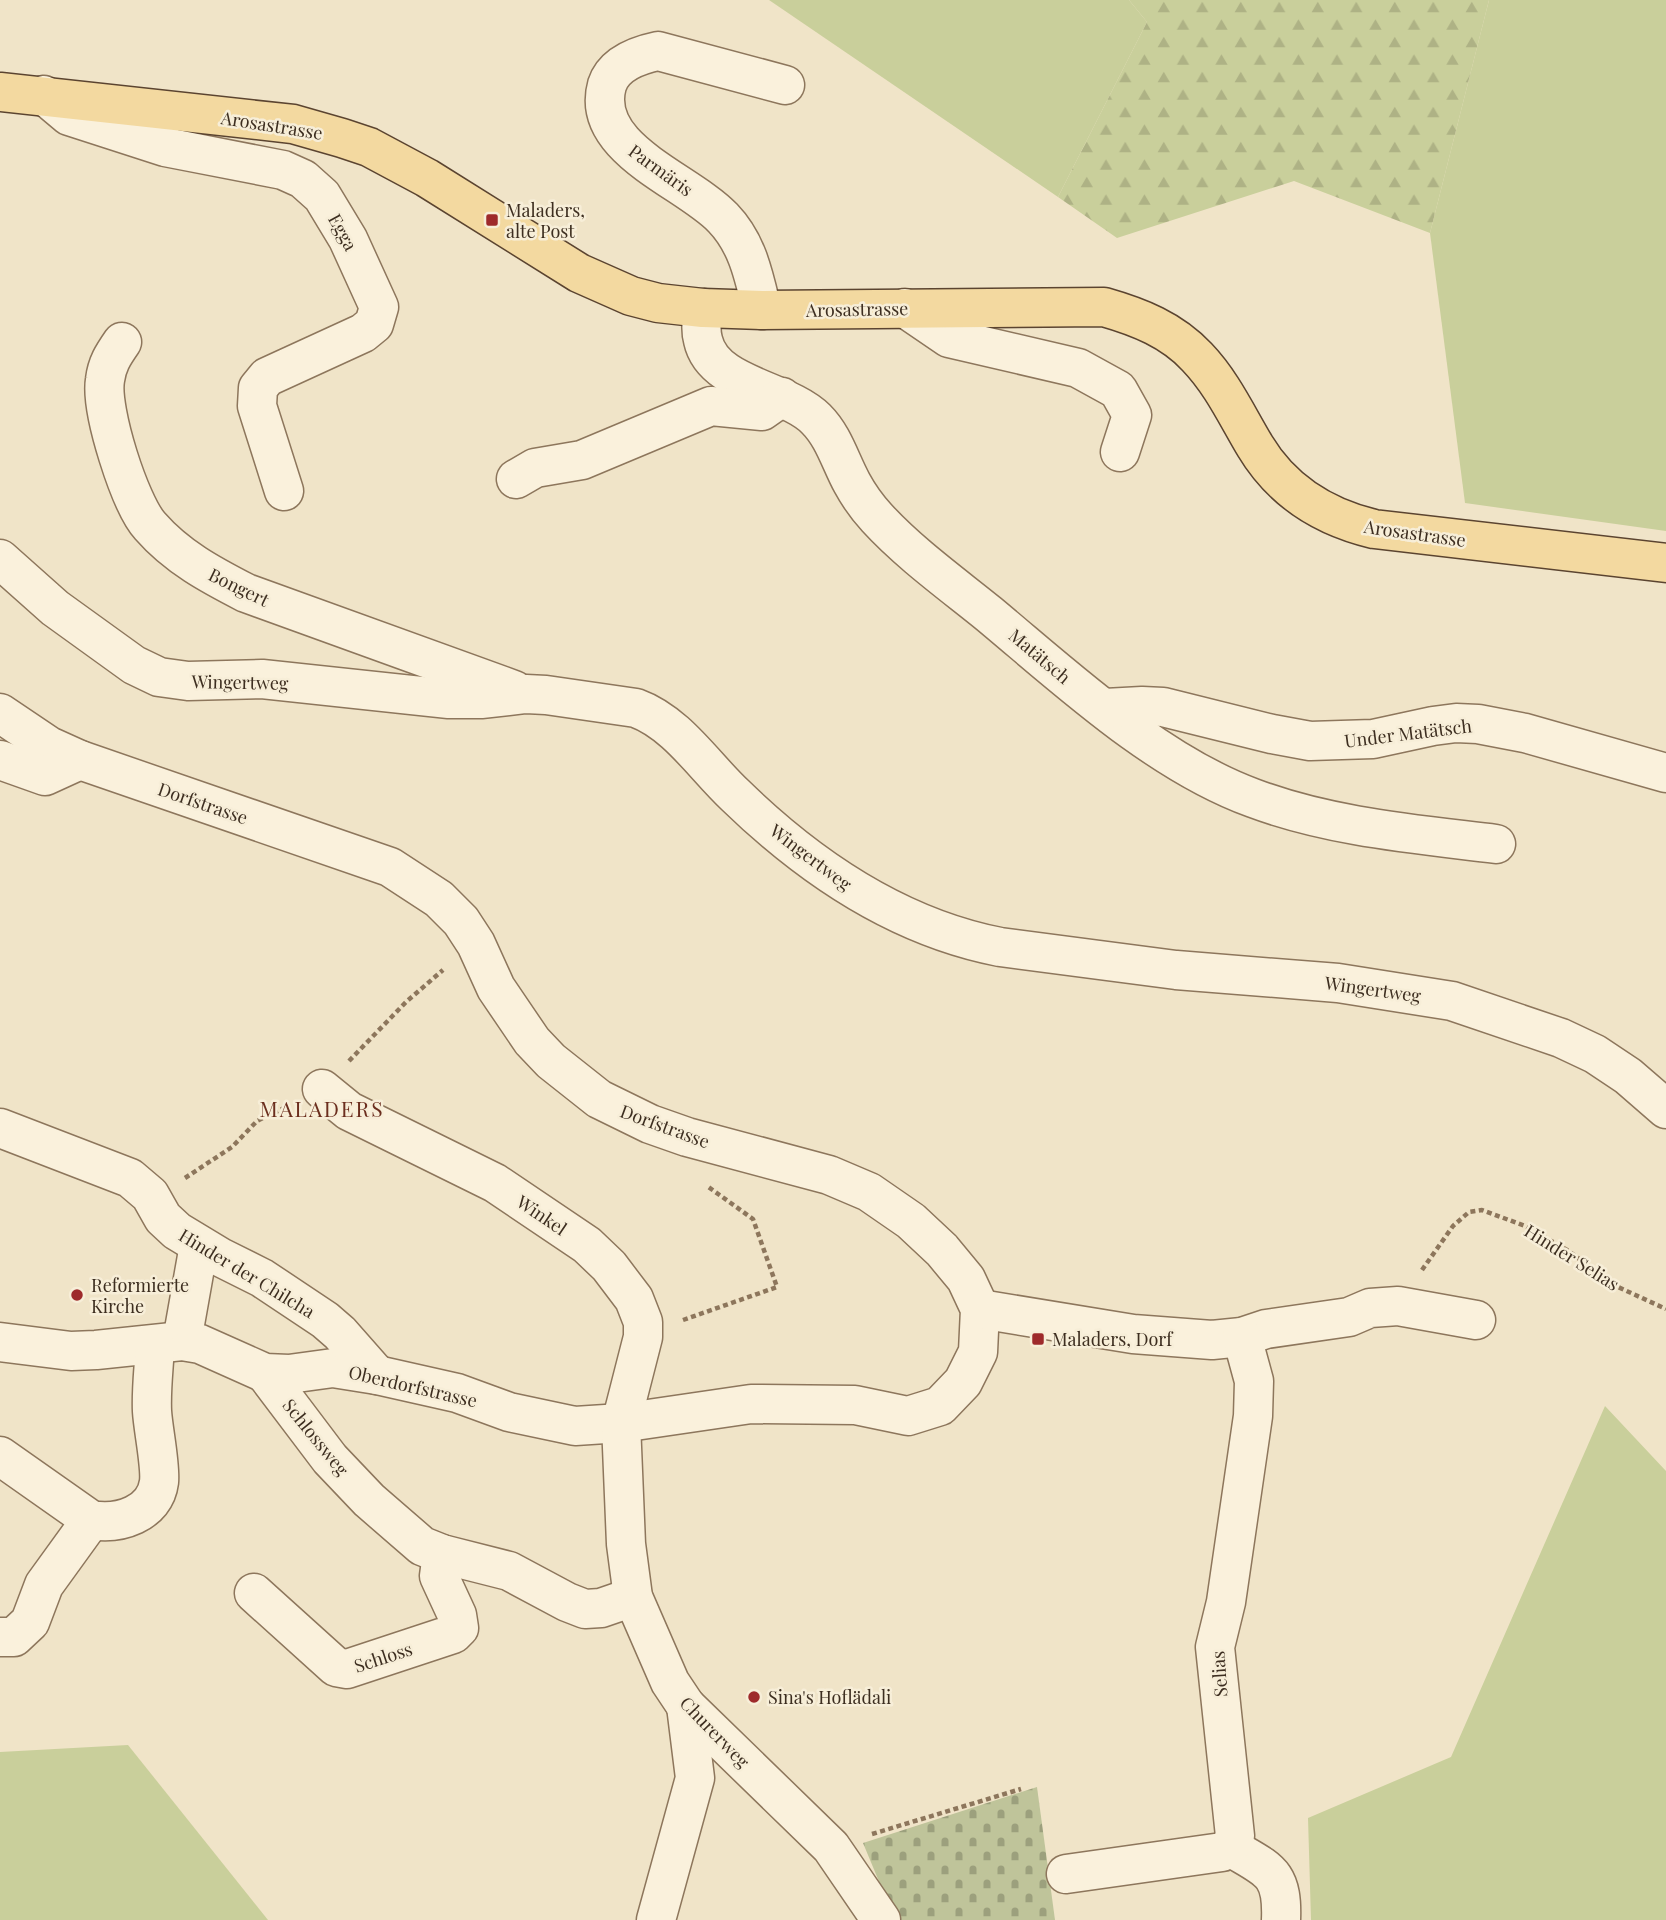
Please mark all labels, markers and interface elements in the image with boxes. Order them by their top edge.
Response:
street label: Arosastrasse [219,105,324,145]
street label: Parmäris [624,139,698,201]
place label: Maladers, alte Post [506,198,585,243]
street label: Egga [323,209,363,255]
marker: Maladers, alte Post [484,212,500,228]
street label: Arosastrasse [805,296,908,322]
street label: Arosastrasse [1362,514,1467,552]
street label: Bongert [205,562,274,612]
street label: Matätsch [1004,623,1076,689]
street label: Wingertweg [190,669,289,695]
street label: Under Matätsch [1343,713,1473,753]
street label: Dorfstrasse [155,776,251,830]
street label: Wingertweg [764,818,857,896]
street label: Wingertweg [1322,970,1423,1008]
district label: MALADERS [260,1094,385,1122]
street label: Dorfstrasse [617,1099,713,1153]
street label: Winkel [511,1189,572,1240]
street label: Hinder Selias [1520,1218,1624,1296]
street label: Hinder der Chilcha [175,1223,319,1323]
place label: Reformierte Kirche [91,1273,189,1318]
marker: Reformierte Kirche [69,1287,85,1303]
place label: Maladers, Dorf [1052,1327,1174,1351]
marker: Maladers, Dorf [1030,1331,1046,1347]
street label: Oberdorfstrasse [346,1360,480,1412]
street label: Schlossweg [278,1394,355,1481]
street label: Schloss [351,1636,415,1678]
street label: Selias [1205,1650,1233,1698]
place label: Sina's Hoflädali [768,1685,891,1709]
marker: Sina's Hoflädali [746,1689,762,1705]
street label: Churerweg [675,1691,755,1773]

